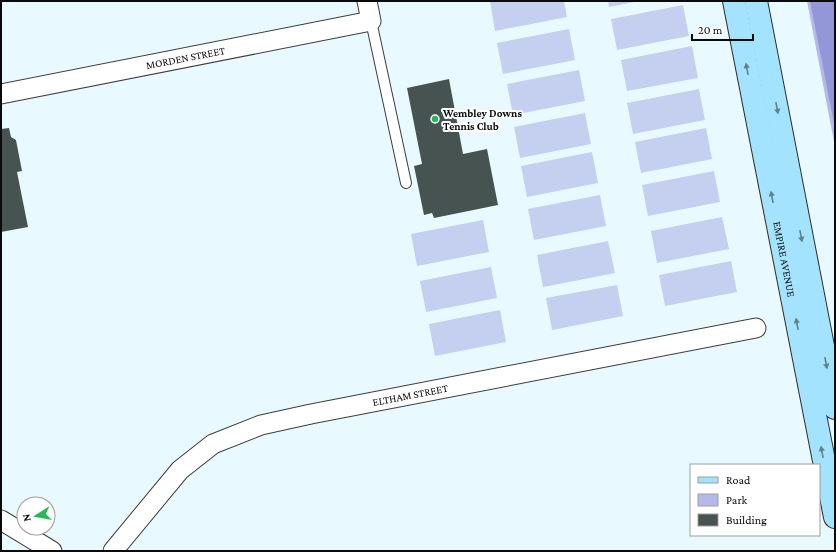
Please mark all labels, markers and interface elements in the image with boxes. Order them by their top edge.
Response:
scale bar [692,16,753,42]
text: 20 m [698,23,723,37]
street label: MORDEN STREET [145,44,226,71]
one-way arrow [744,63,750,75]
one-way arrow [774,102,780,114]
place label: Wembley Downs Tennis Club [442,107,522,132]
marker: Wembley Downs Tennis Club [430,114,440,124]
one-way arrow [769,190,775,203]
street label: EMPIRE AVENUE [771,220,798,298]
one-way arrow [799,229,805,242]
one-way arrow [794,318,800,330]
one-way arrow [824,357,830,369]
street label: ELTHAM STREET [371,382,449,408]
one-way arrow [819,446,825,458]
legend [690,464,820,536]
text: Road [726,473,751,487]
text: Park [726,493,748,507]
north arrow [16,496,56,536]
text: N [19,513,33,523]
text: Building [726,513,767,527]

